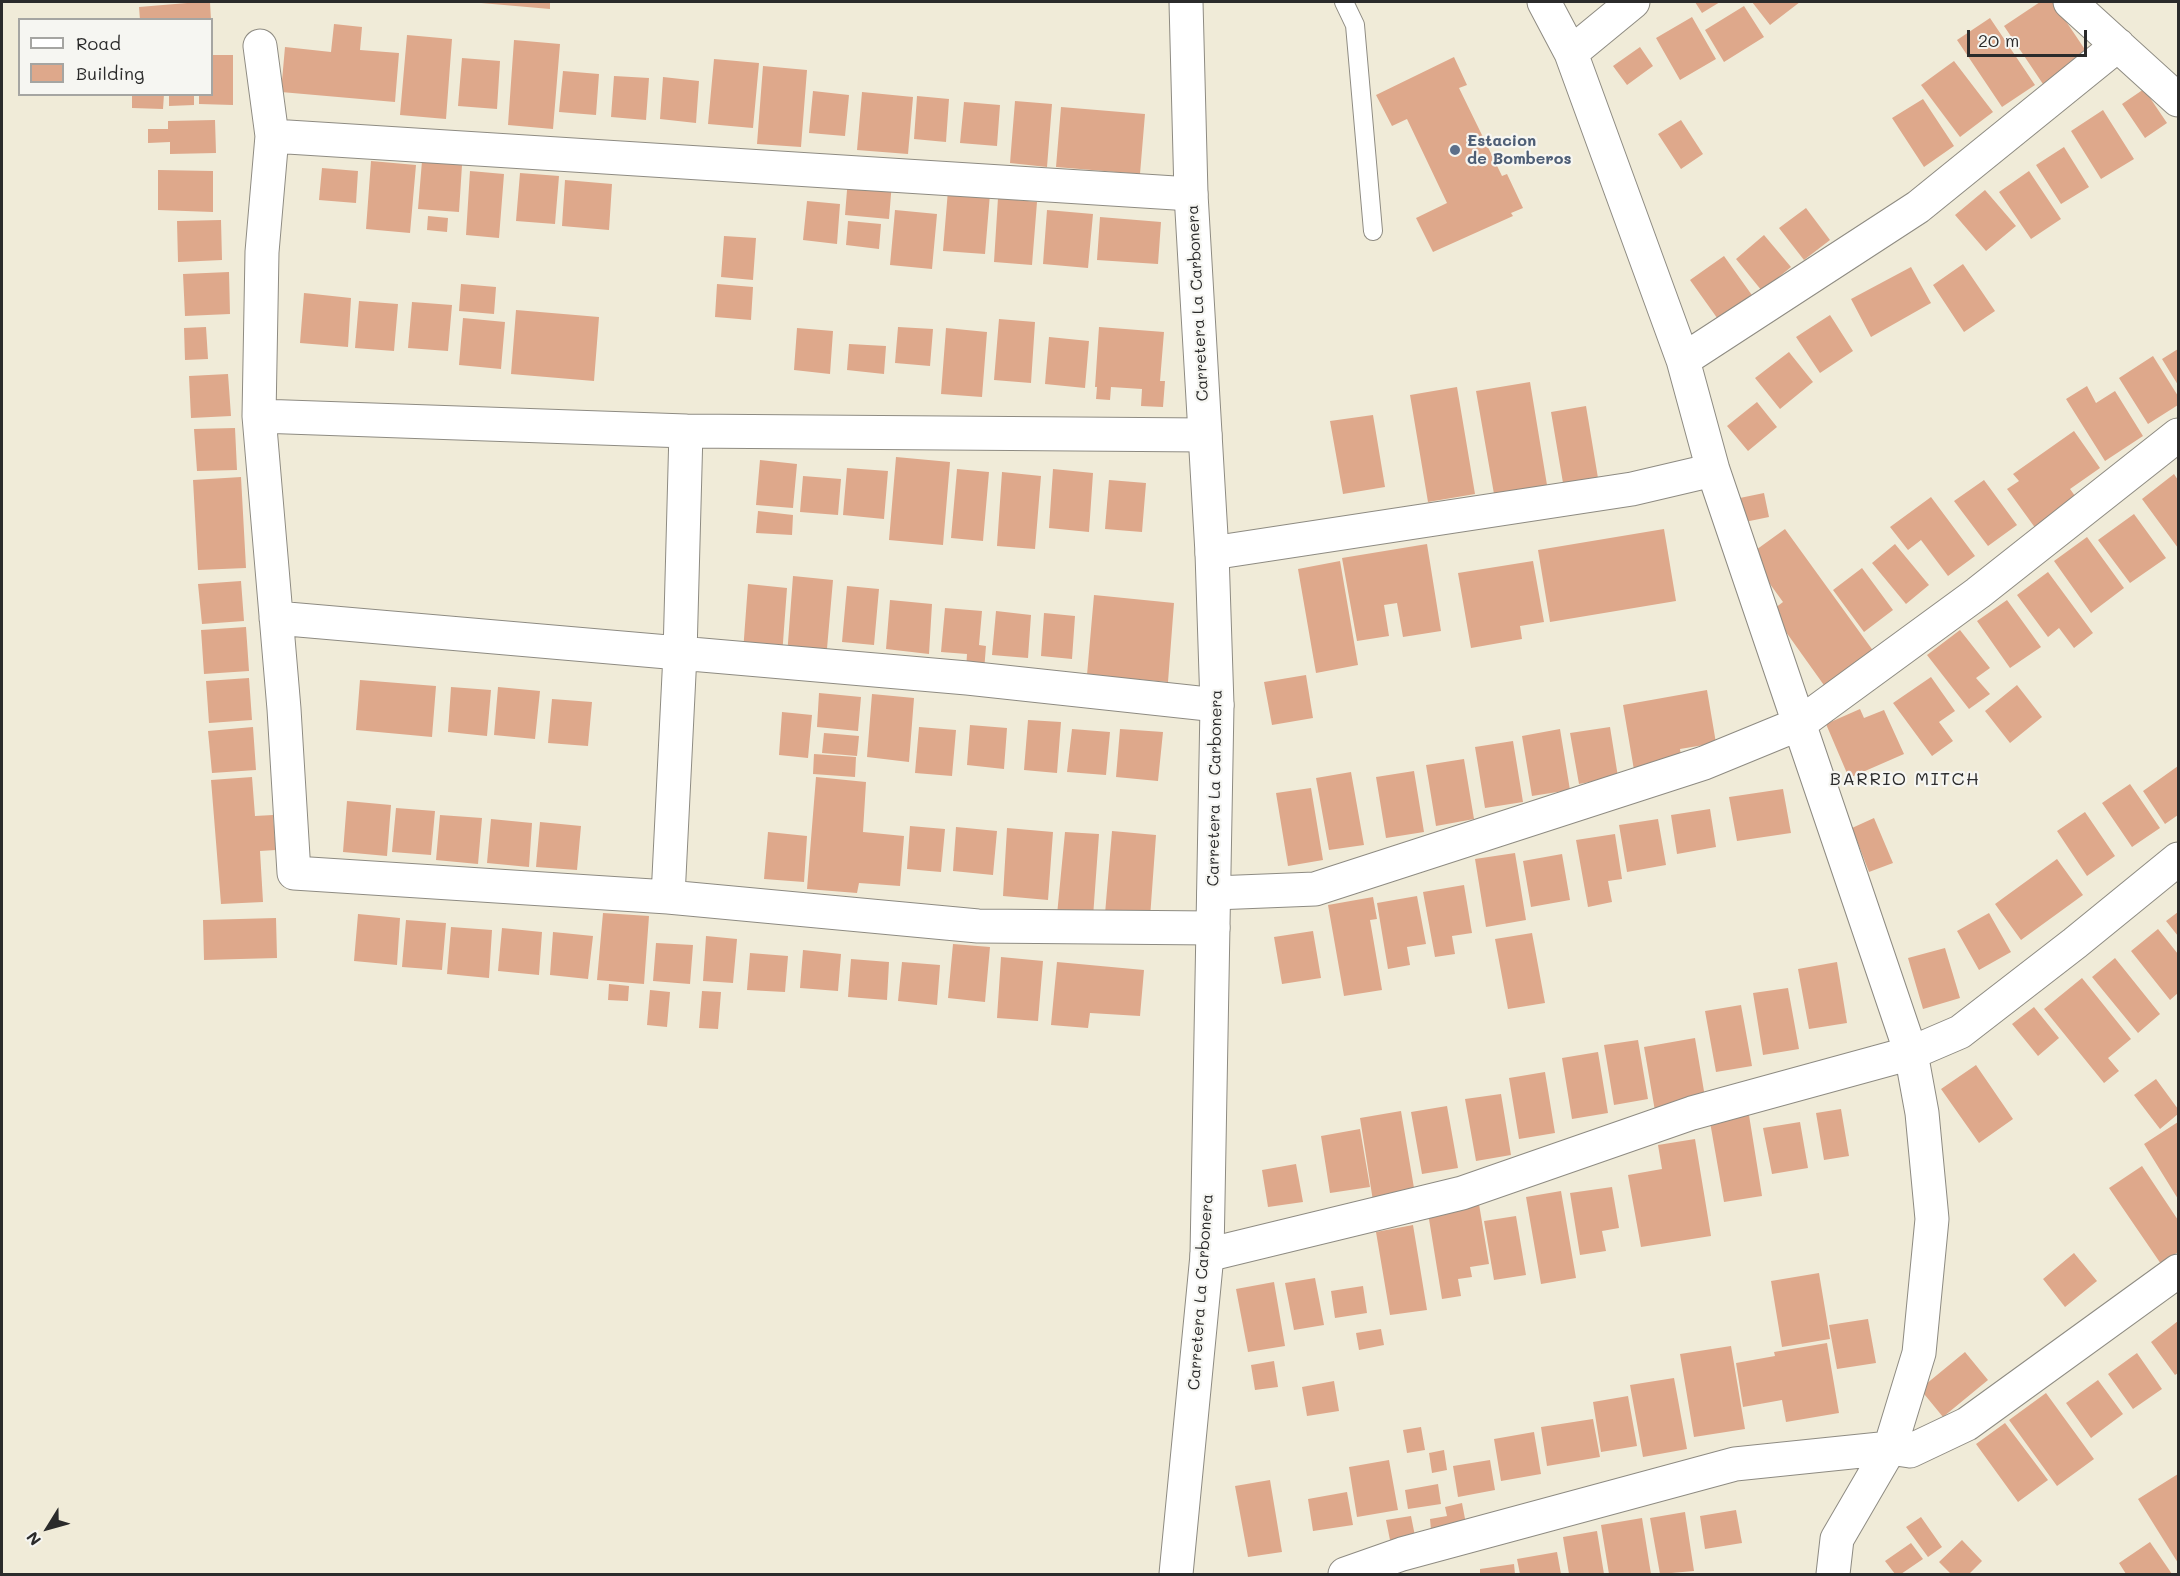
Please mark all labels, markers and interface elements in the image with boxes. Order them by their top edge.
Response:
legend [18,18,213,96]
scale bar [1970,18,2090,56]
text: 20 m [1978,28,2019,52]
text: Road [76,31,121,55]
text: Building [76,61,144,85]
place label: Estacion de Bomberos [1467,131,1571,169]
marker: Estacion de Bomberos [1448,143,1462,157]
street label: Carretera La Carbonera [1183,204,1213,402]
street label: Carretera La Carbonera [1204,689,1226,887]
district label: BARRIO MITCH [1830,768,1980,790]
street label: Carretera La Carbonera [1185,1193,1217,1391]
north arrow [18,1498,78,1558]
text: N [21,1528,45,1550]

